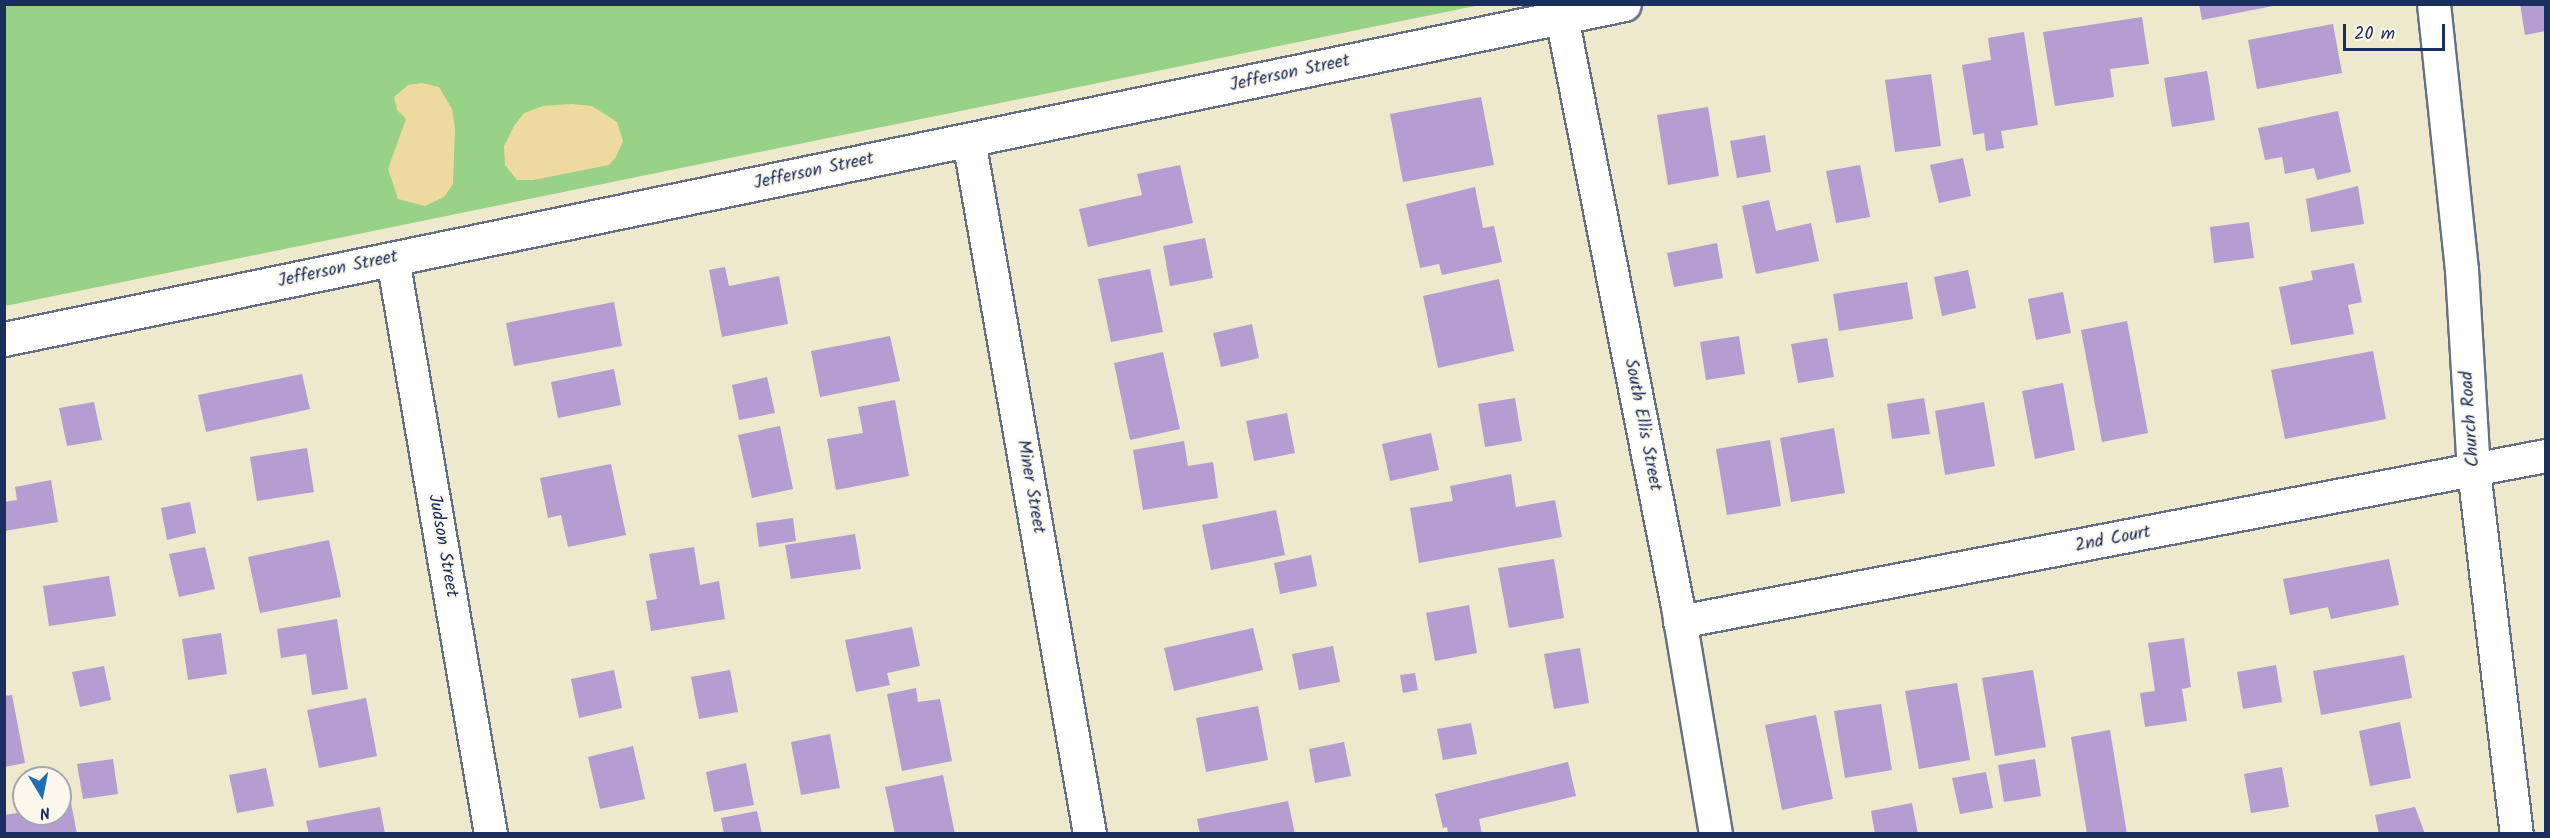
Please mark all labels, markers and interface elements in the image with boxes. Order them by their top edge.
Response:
scale bar [2346,12,2448,50]
text: 20 m [2354,20,2395,49]
street label: Jefferson Street [1228,51,1352,97]
street label: Jefferson Street [752,149,876,195]
street label: Jefferson Street [276,247,400,293]
street label: South Ellis Street [1619,357,1665,493]
street label: Church Road [2457,370,2485,468]
street label: Miner Street [1011,438,1049,536]
street label: Judson Street [422,493,462,599]
street label: 2nd Court [2073,522,2153,558]
north arrow [12,766,72,826]
text: N [38,799,52,825]

